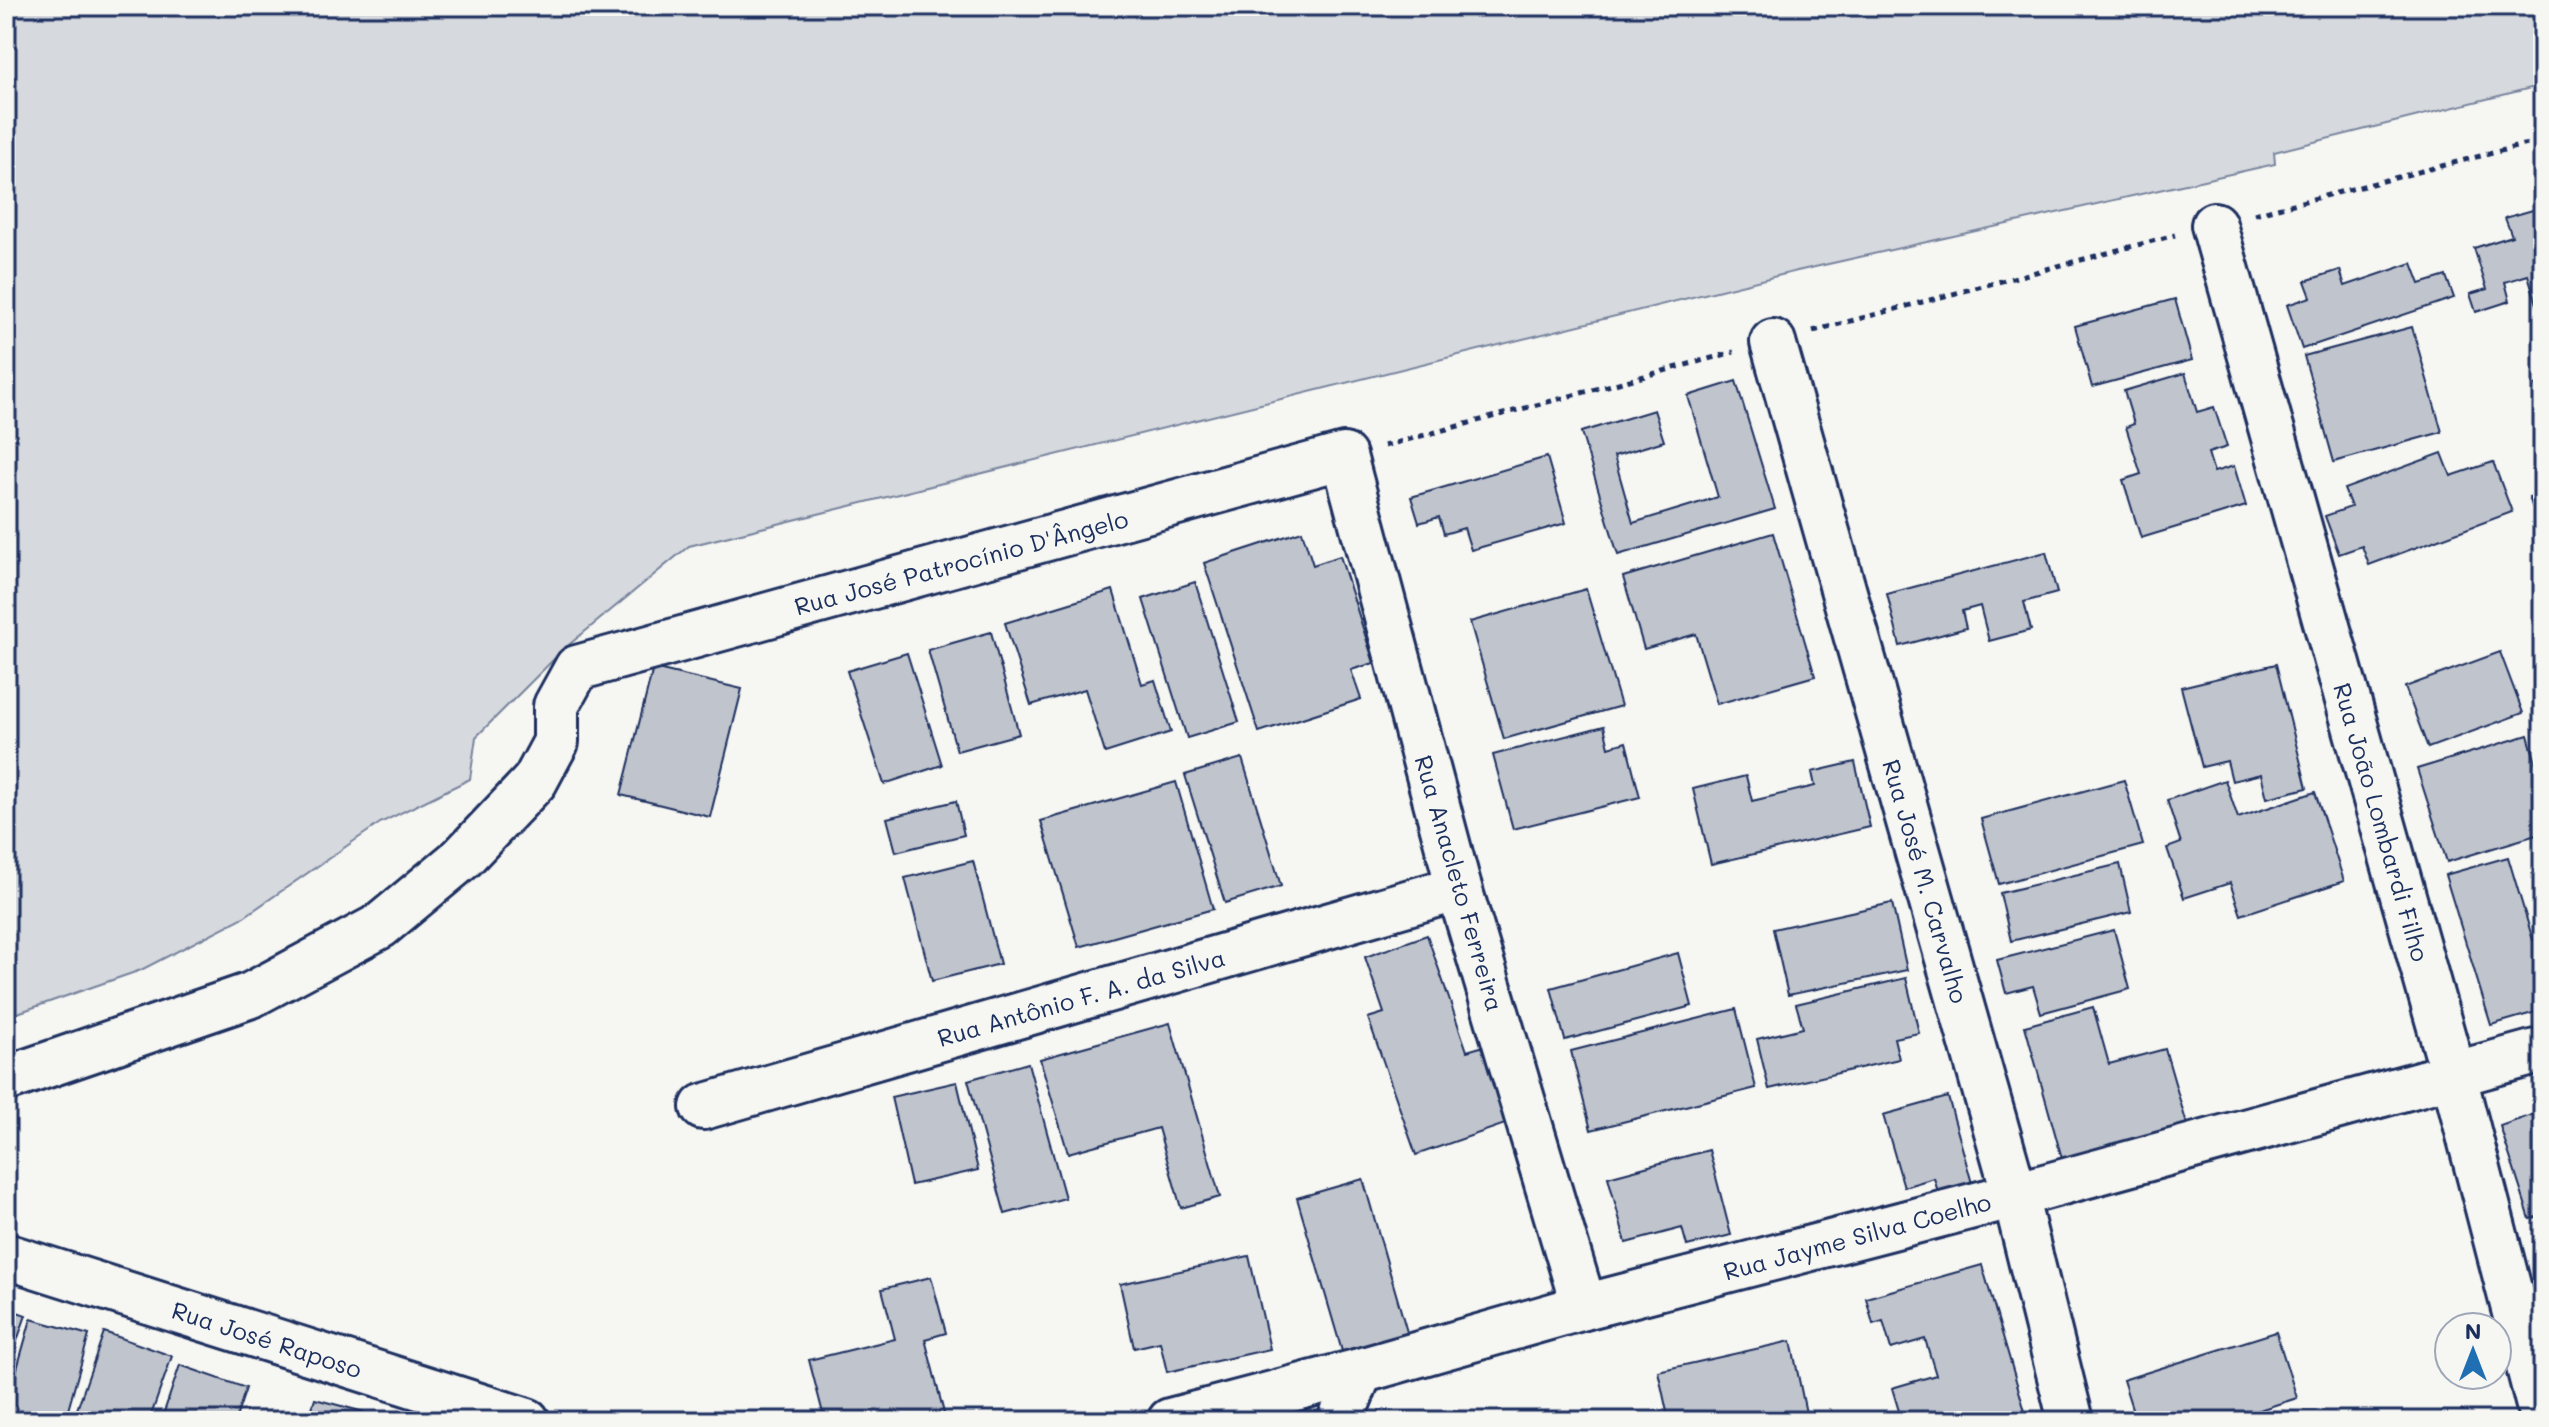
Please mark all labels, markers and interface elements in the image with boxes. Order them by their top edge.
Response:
street label: Rua José Patrocínio D'Ângelo [791,502,1131,622]
street label: Rua João Lombardi Filho [2327,679,2437,965]
street label: Rua Anacleto Ferreira [1409,751,1511,1015]
street label: Rua José M. Carvalho [1876,755,1976,1007]
street label: Rua Antônio F. A. da Silva [934,941,1228,1053]
street label: Rua Jayme Silva Coelho [1720,1185,1994,1287]
street label: Rua José Raposo [168,1294,366,1384]
north arrow [2433,1311,2513,1391]
text: N [2465,1316,2481,1345]

